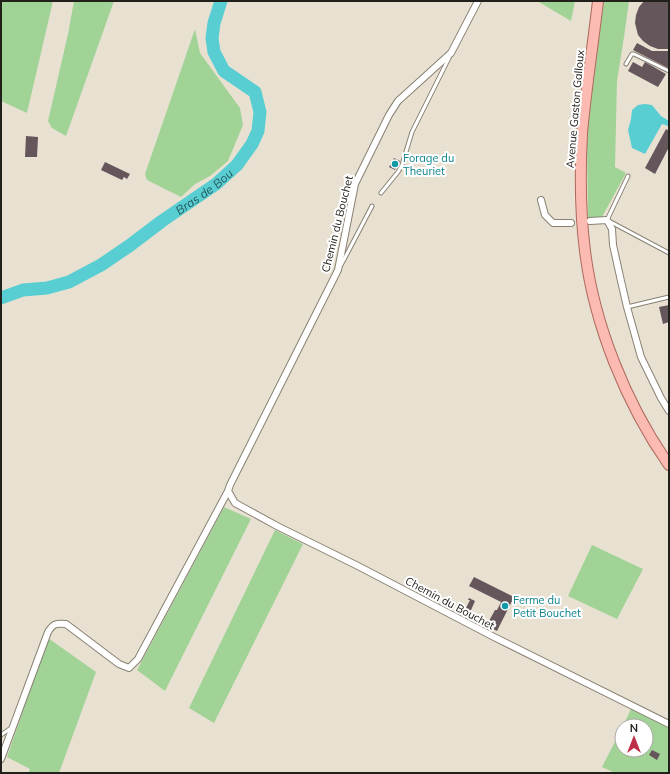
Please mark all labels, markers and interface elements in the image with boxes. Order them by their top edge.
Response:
street label: Avenue Gaston Galloux [563,49,587,169]
place label: Forage du Theuriet [403,151,454,178]
marker: Forage du Theuriet [390,159,400,169]
water label: Bras de Bou [172,165,236,217]
street label: Chemin du Bouchet [318,174,356,274]
street label: Chemin du Bouchet [403,574,497,633]
place label: Ferme du Petit Bouchet [513,593,581,620]
marker: Ferme du Petit Bouchet [500,601,510,611]
north arrow [614,718,654,758]
text: N [630,721,638,735]

